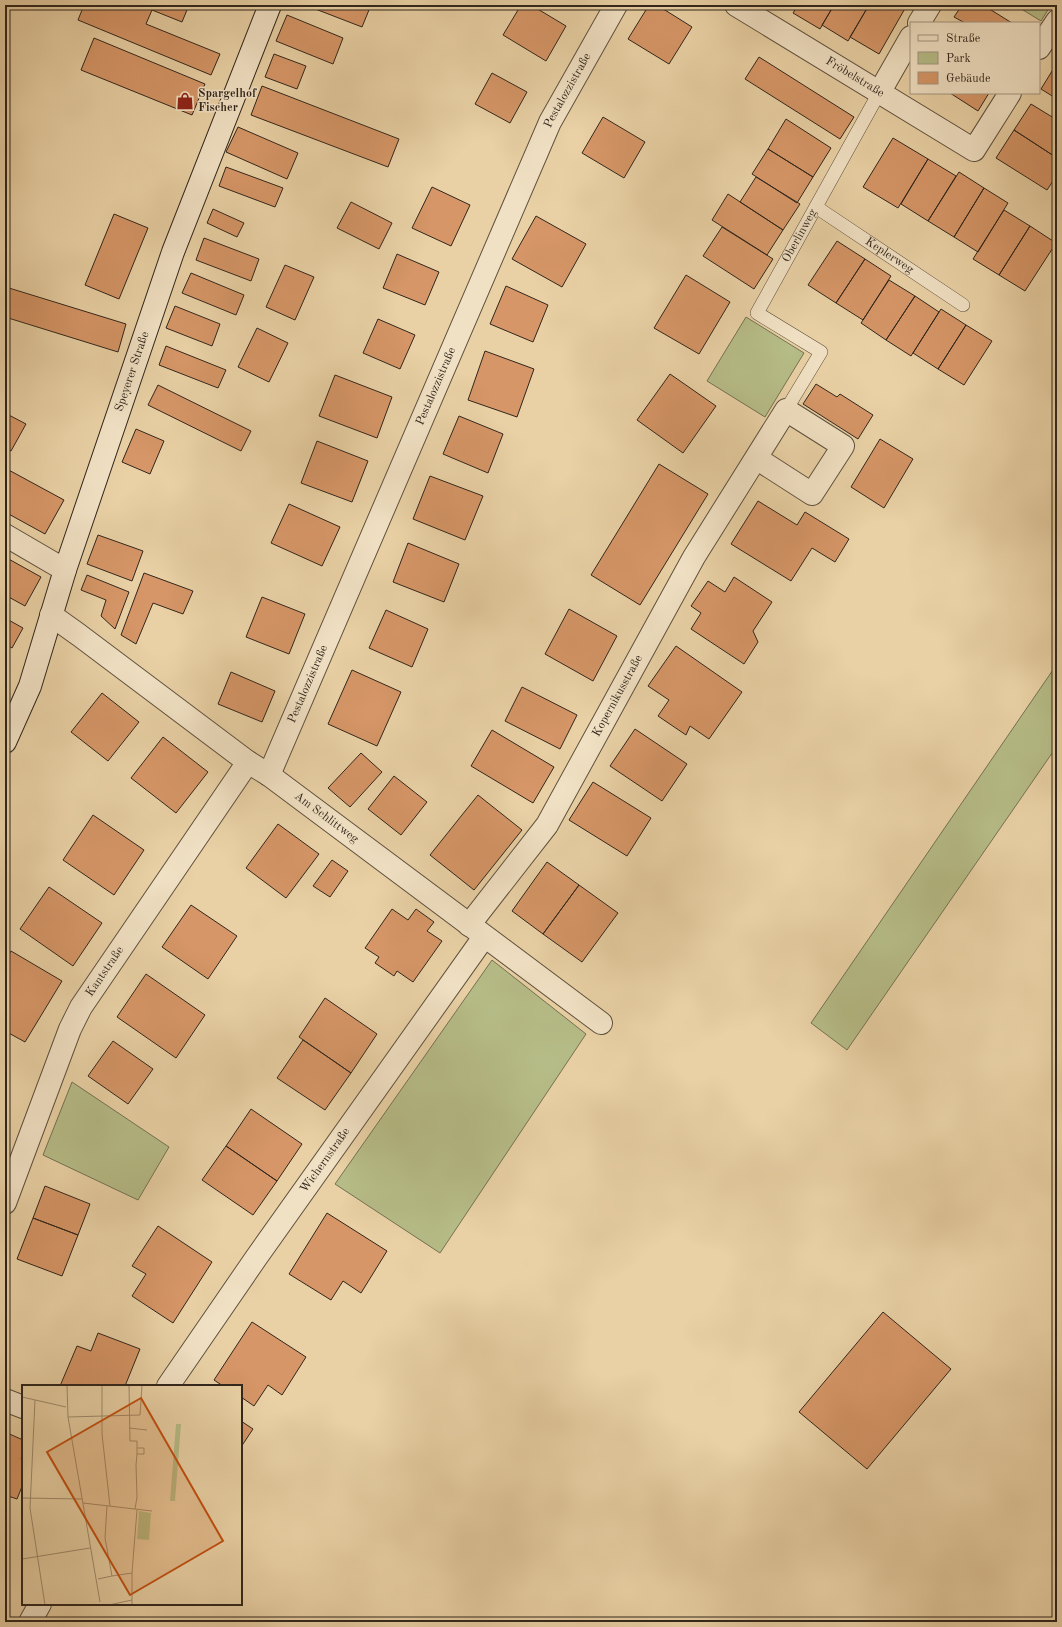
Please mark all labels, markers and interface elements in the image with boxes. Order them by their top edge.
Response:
legend [910,22,1040,94]
text: Straße [946,33,981,45]
street label: Pestalozzistraße [542,51,594,130]
text: Park [946,53,971,65]
street label: Fröbelstraße [823,55,886,100]
text: Gebäude [946,73,991,85]
place label: Spargelhof Fischer [198,88,257,114]
shop icon: Spargelhof Fischer [175,91,195,111]
street label: Oberlinweg [780,207,820,264]
street label: Keplerweg [863,235,916,276]
street label: Speyerer Straße [113,330,152,413]
street label: Pestalozzistraße [414,345,458,427]
street label: Pestalozzistraße [286,643,330,725]
street label: Kopernikusstraße [591,653,645,739]
street label: Am Schlittweg [292,790,361,846]
street label: Kantstraße [84,944,127,999]
street label: Wichernstraße [298,1125,353,1195]
inset map [22,1385,242,1605]

